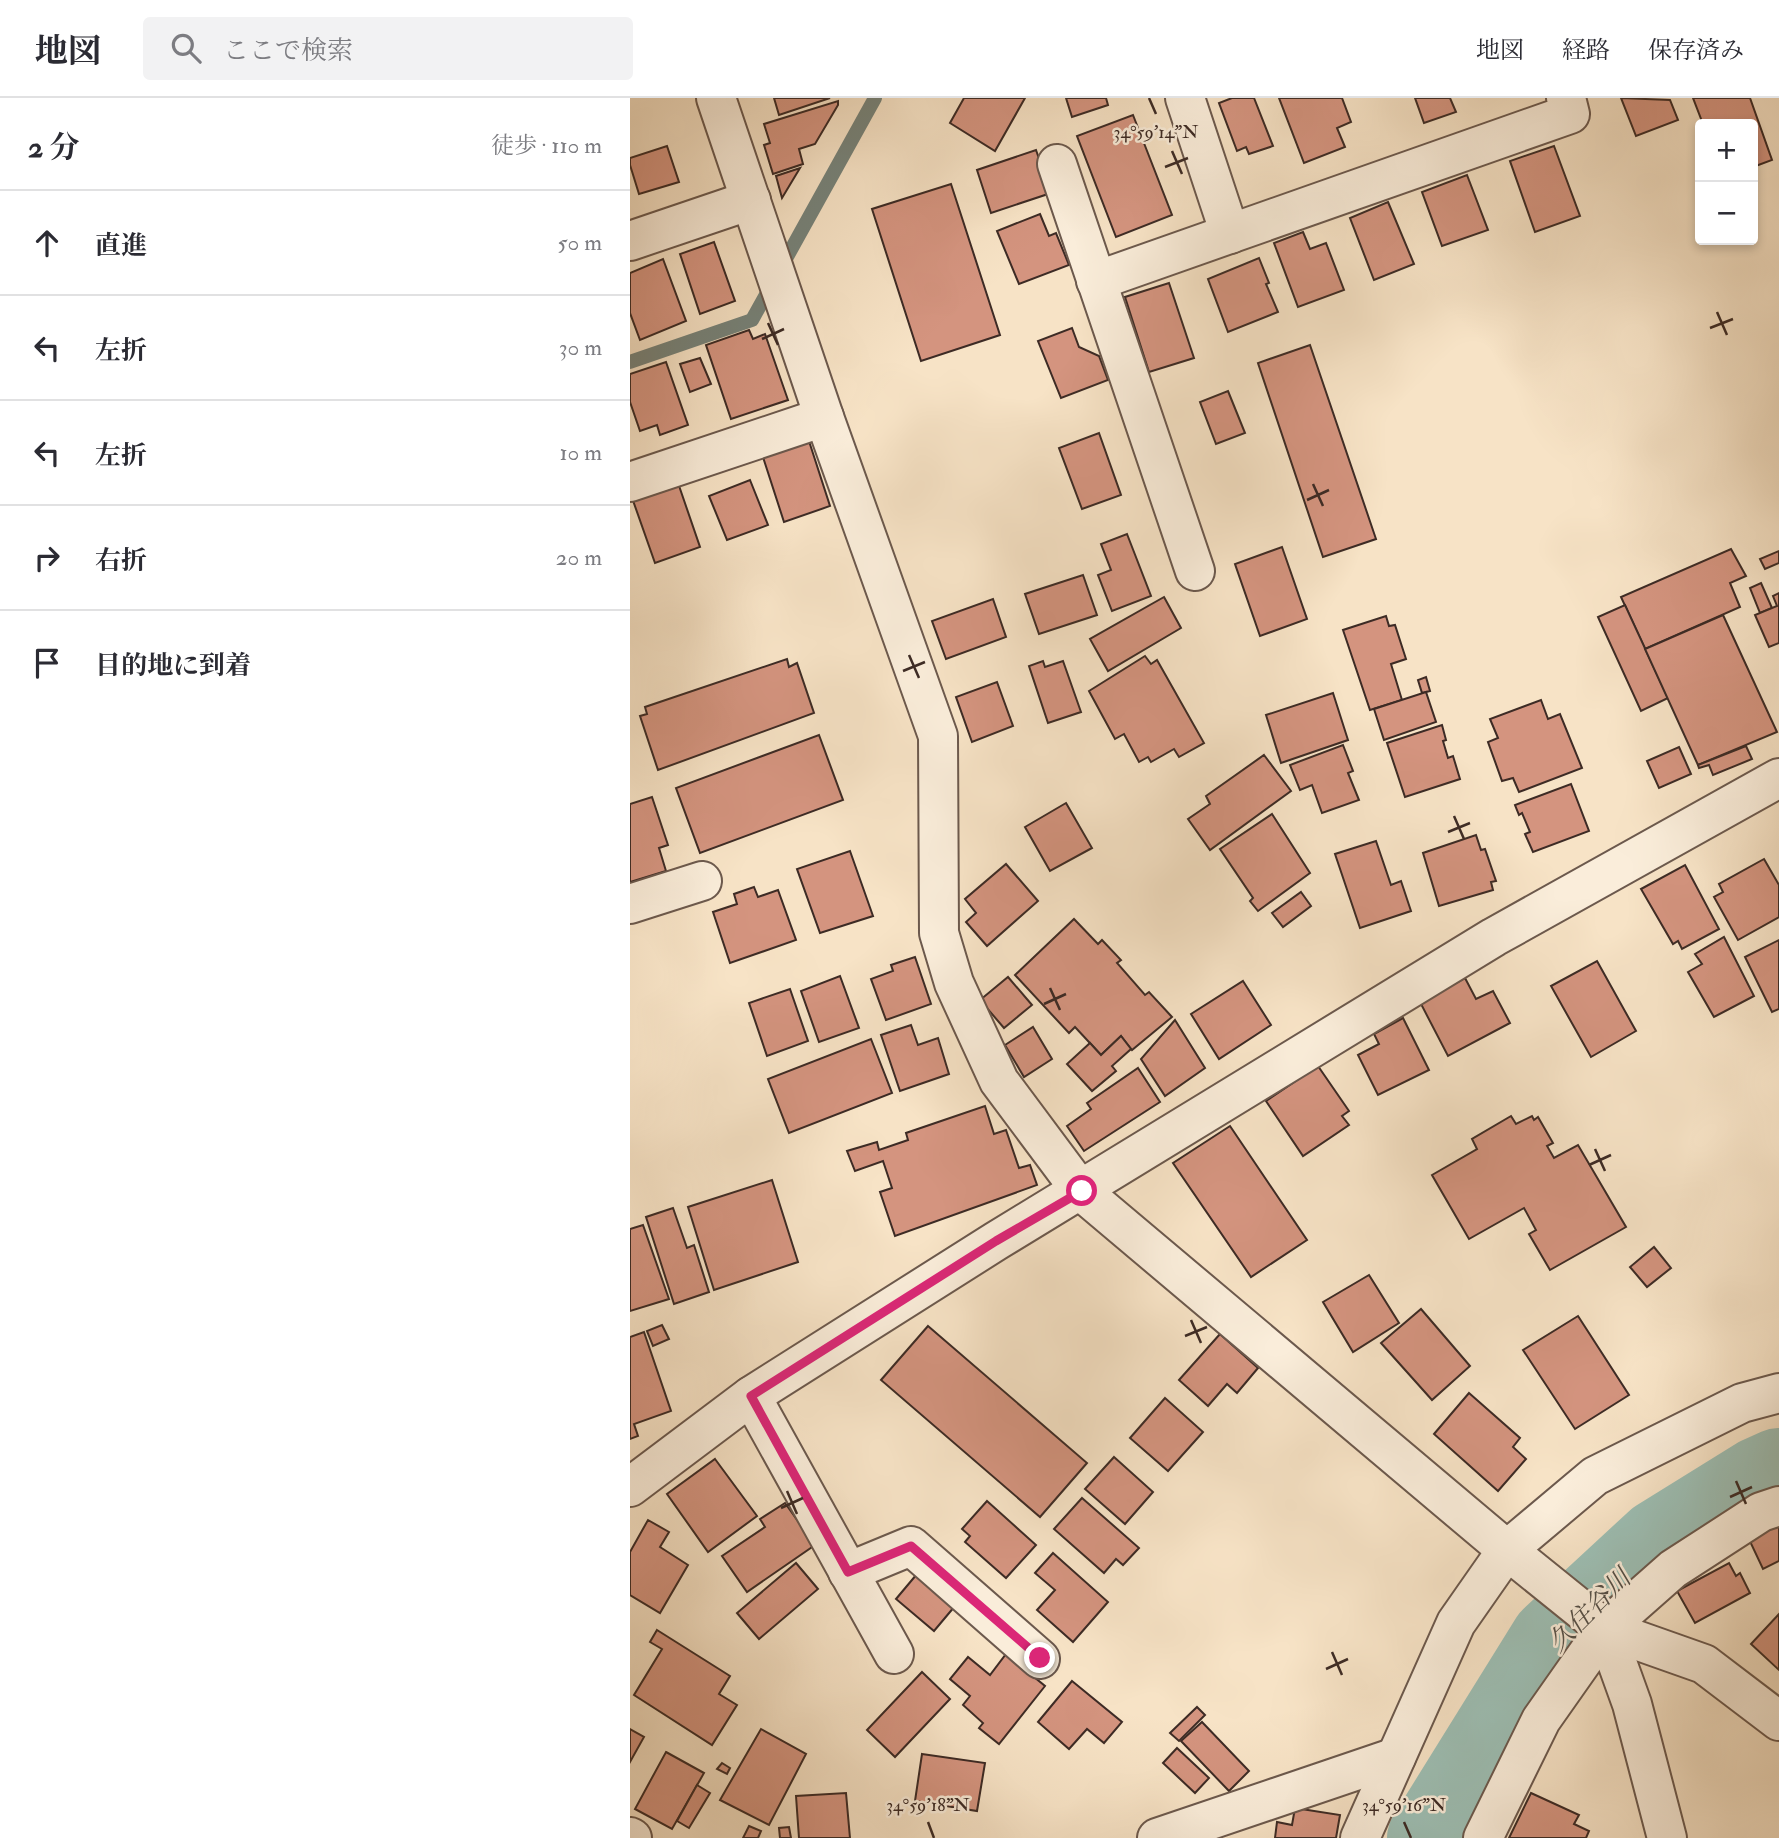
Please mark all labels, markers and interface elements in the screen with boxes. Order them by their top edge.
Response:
search box [143,17,633,80]
icon: search [167,29,205,67]
text: 地図 [35,31,101,72]
text: ここで検索 [223,35,353,67]
text: 地図 [1476,35,1524,66]
text: 経路 [1562,35,1610,66]
text: 保存済み [1648,35,1744,66]
map controls [1695,119,1758,245]
button: + [1695,119,1758,182]
text: 34°59'14"N [1114,121,1198,144]
text: 2 分 [28,129,80,166]
text: 徒歩 · 110 m [491,131,602,160]
button: − [1695,182,1758,245]
icon: ahead [28,224,66,262]
text: 50 m [558,228,602,257]
text: 直進 [95,230,147,262]
icon: left [28,329,66,367]
text: 30 m [559,333,602,362]
text: 左折 [95,335,147,367]
icon: left [28,434,66,472]
text: 10 m [559,438,602,467]
text: 左折 [95,440,147,472]
icon: right [28,539,66,577]
text: 20 m [556,543,602,572]
text: 右折 [95,545,147,577]
icon: arrive [28,644,66,682]
text: 目的地に到着 [95,650,251,682]
route start [1066,1175,1097,1206]
water label: 久住谷川 [1542,1561,1640,1659]
route end [1024,1642,1055,1673]
text: 34°59'18"N [886,1794,970,1817]
text: 34°59'16"N [1362,1794,1446,1817]

